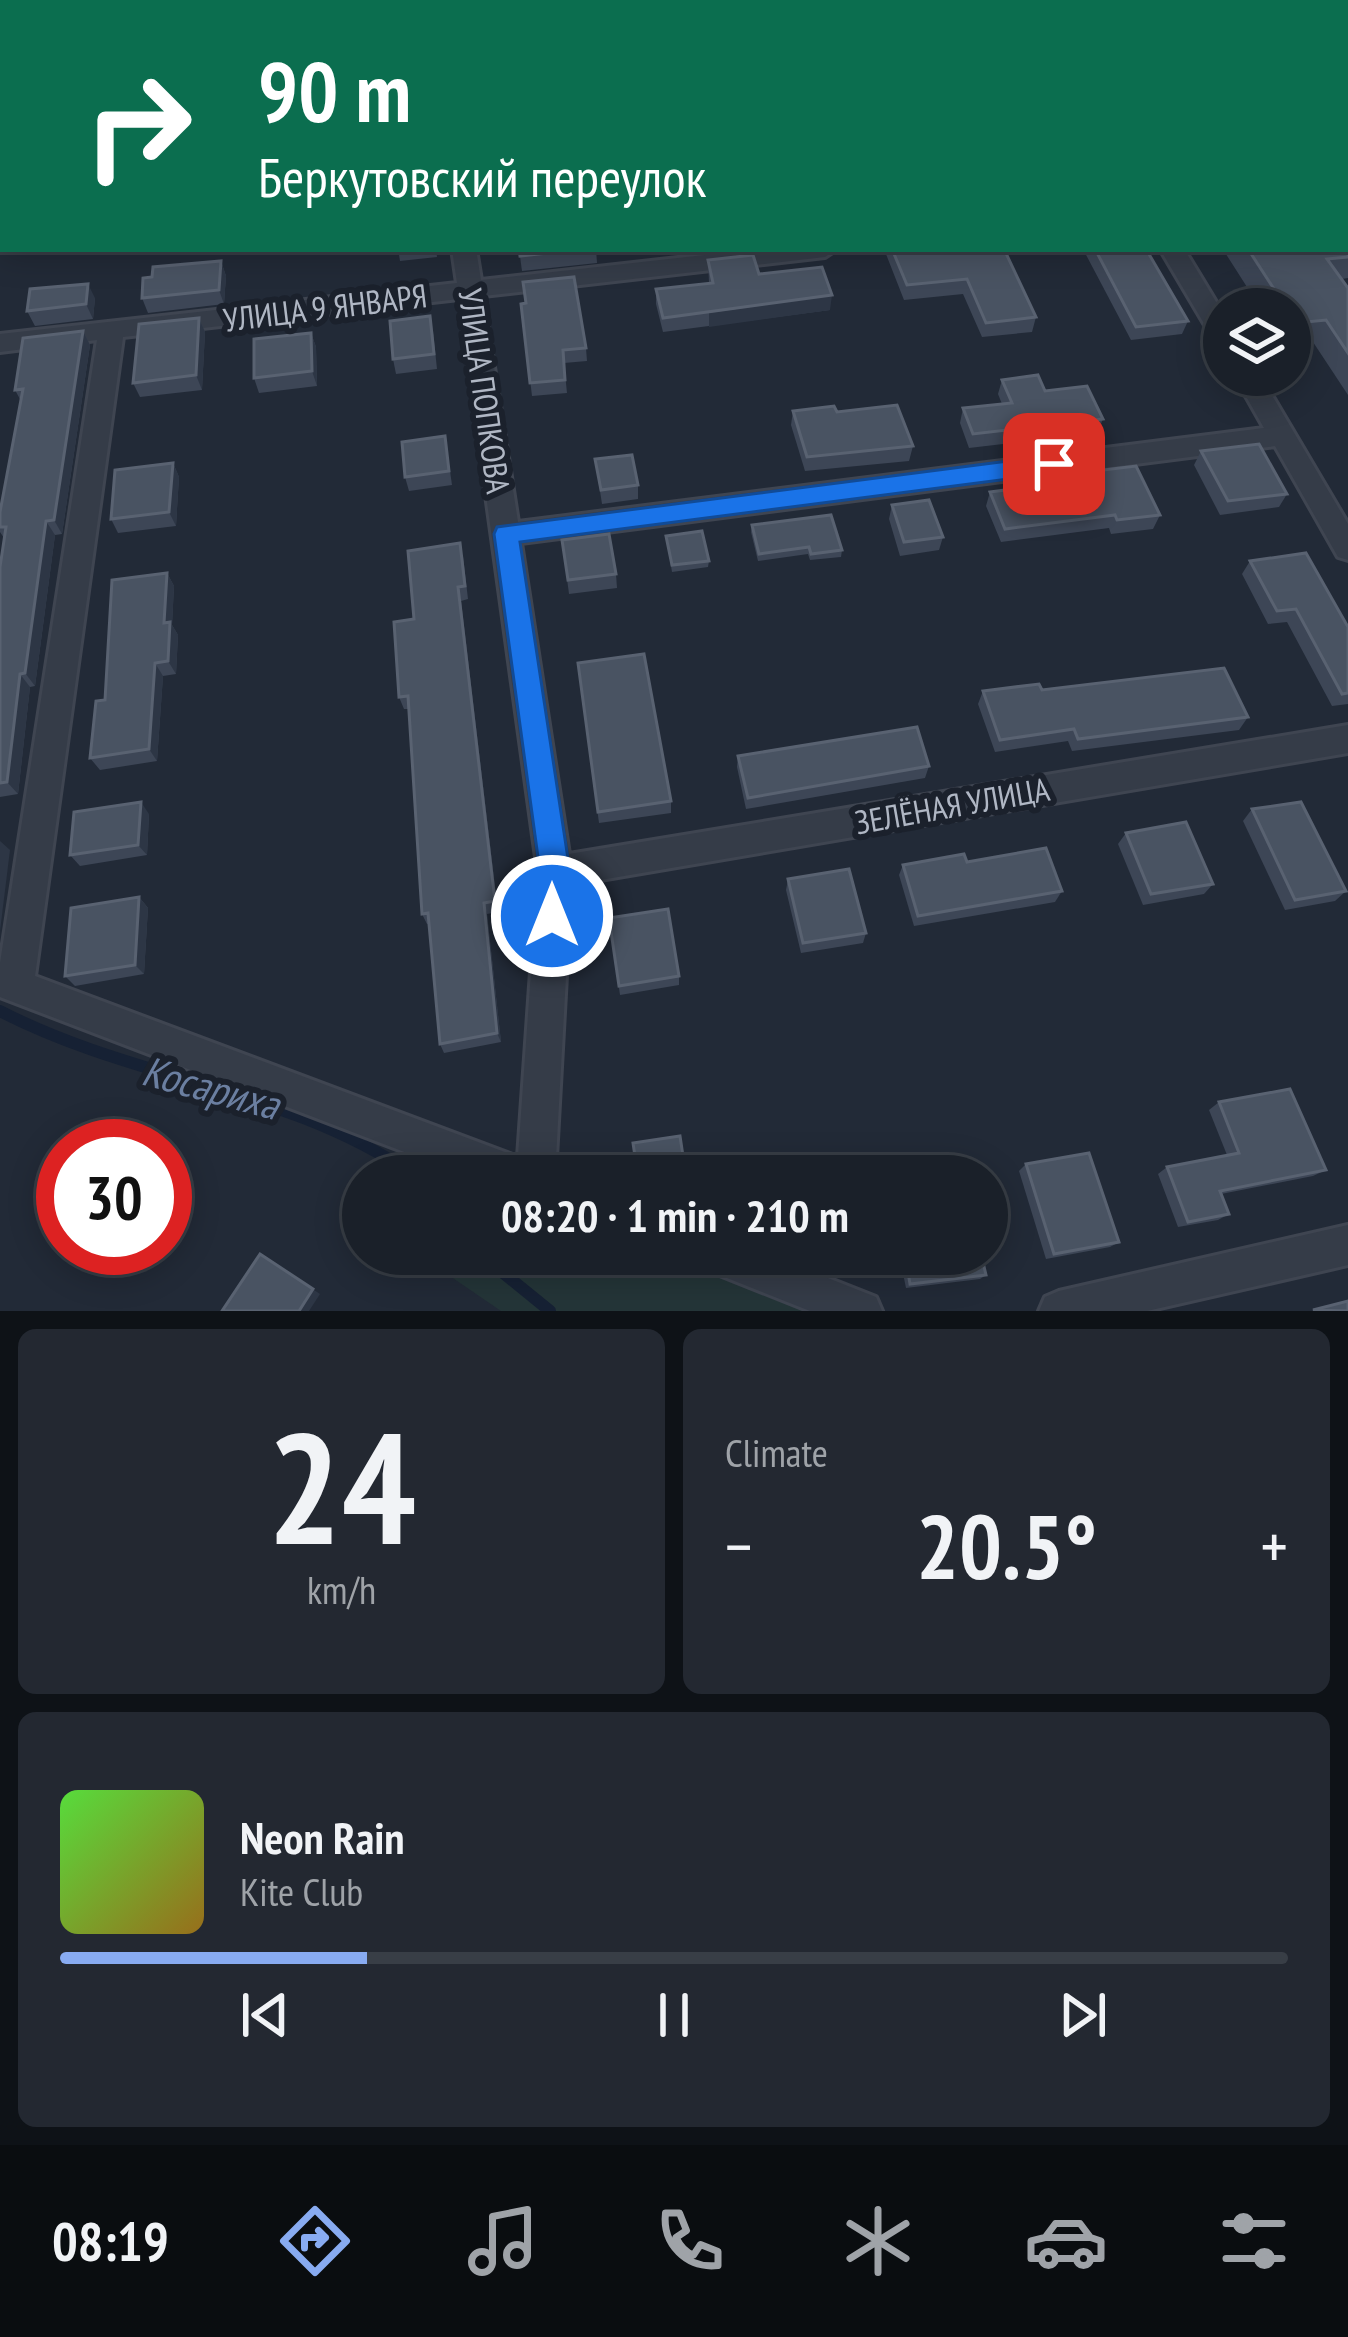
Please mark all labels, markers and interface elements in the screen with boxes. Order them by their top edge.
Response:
text: 90 m [258,36,411,145]
icon: right [60,48,216,204]
text: Беркутовский переулок [258,142,706,212]
street label: УЛИЦА 9 ЯНВАРЯ [221,273,429,341]
street label: УЛИЦА ПОПКОВА [449,286,521,497]
map controls [1203,288,1311,396]
button: layers [1203,288,1311,396]
pin [1003,413,1105,515]
icon: arrive [1021,431,1087,497]
street label: ЗЕЛЁНАЯ УЛИЦА [851,767,1053,843]
position arrow [489,853,615,979]
water label: Косариха [137,1042,288,1132]
speed limit sign: 30 [36,1119,192,1275]
text: 08:20 · 1 min · 210 m [501,1186,849,1244]
text: 24 [267,1385,416,1587]
text: Climate [725,1427,828,1478]
text: 20.5° [916,1487,1097,1604]
text: − [725,1503,752,1588]
text: + [1261,1503,1288,1588]
text: km/h [307,1564,376,1615]
text: Neon Rain [240,1808,405,1866]
text: Kite Club [240,1866,363,1917]
icon: previous [232,1982,298,2048]
icon: pause [641,1982,707,2048]
icon: next [1050,1982,1116,2048]
icon: directions [273,2199,357,2283]
icon: music [461,2199,545,2283]
icon: phone [648,2199,732,2283]
icon: climate [836,2199,920,2283]
icon: car [1024,2199,1108,2283]
icon: filters [1212,2199,1296,2283]
text: 08:19 [52,2206,169,2276]

